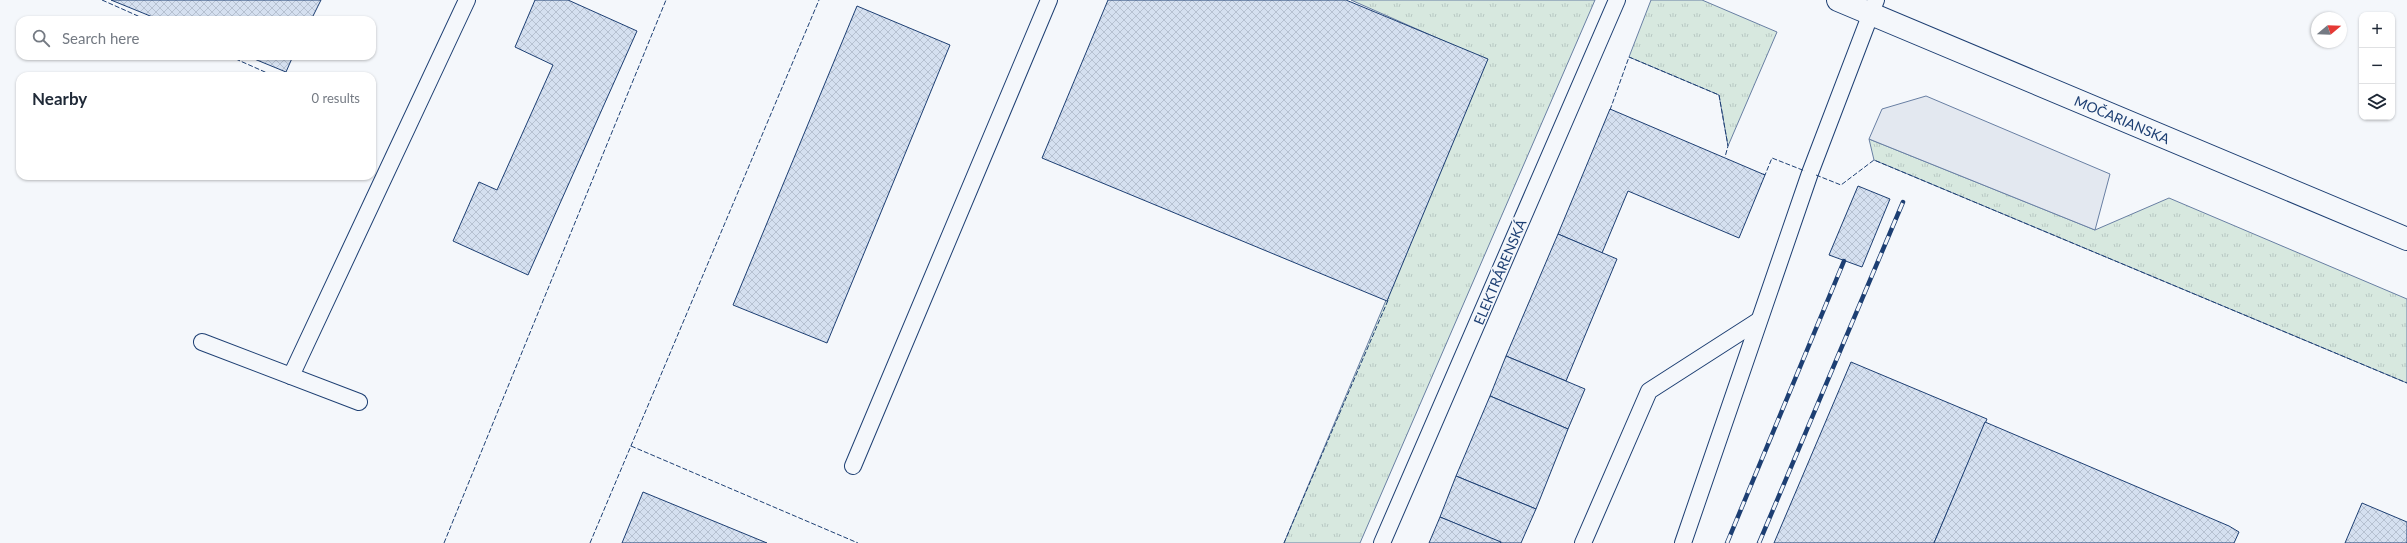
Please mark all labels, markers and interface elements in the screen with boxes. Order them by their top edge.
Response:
north arrow [2311,12,2347,48]
map controls [2359,12,2395,120]
button: + [2359,12,2395,48]
search box [16,16,376,60]
icon: search [30,27,52,49]
text: Search here [62,29,139,47]
button: − [2359,48,2395,84]
button: layers [2359,84,2395,120]
text: Nearby [32,88,87,109]
text: 0 results [312,90,360,106]
street label: MOČARIANSKA [2072,92,2173,148]
street label: ELEKTRÁRENSKÁ [1470,216,1530,327]

